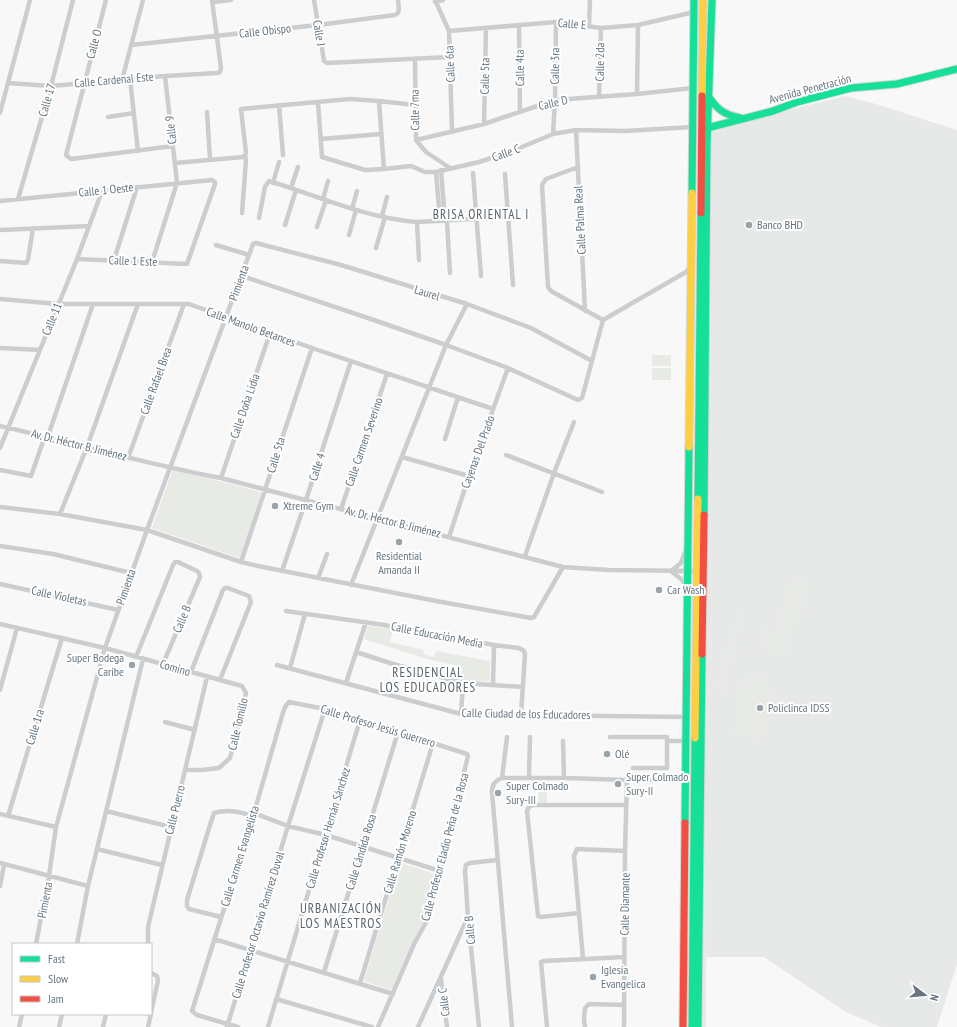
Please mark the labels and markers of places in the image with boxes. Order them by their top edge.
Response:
place label: Banco BHD [757,217,803,232]
marker: Banco BHD [744,220,754,230]
place label: Xtreme Gym [283,498,334,513]
marker: Xtreme Gym [270,501,280,511]
marker: Residential Amanda II [394,537,404,547]
place label: Residential Amanda II [376,548,422,577]
place label: Car Wash [667,582,705,597]
marker: Car Wash [654,585,664,595]
place label: Super Bodega Caribe [67,650,124,679]
marker: Super Bodega Caribe [127,660,137,670]
place label: Policlinca IDSS [768,700,830,715]
marker: Policlinca IDSS [755,703,765,713]
place label: Olé [615,746,629,761]
marker: Olé [602,749,612,759]
place label: Super Colmado Sury-II [626,769,689,798]
place label: Super Colmado Sury-III [506,778,569,807]
marker: Super Colmado Sury-II [613,779,623,789]
marker: Super Colmado Sury-III [493,788,503,798]
place label: Iglesia Evangelica [601,962,646,991]
marker: Iglesia Evangelica [588,972,598,982]

